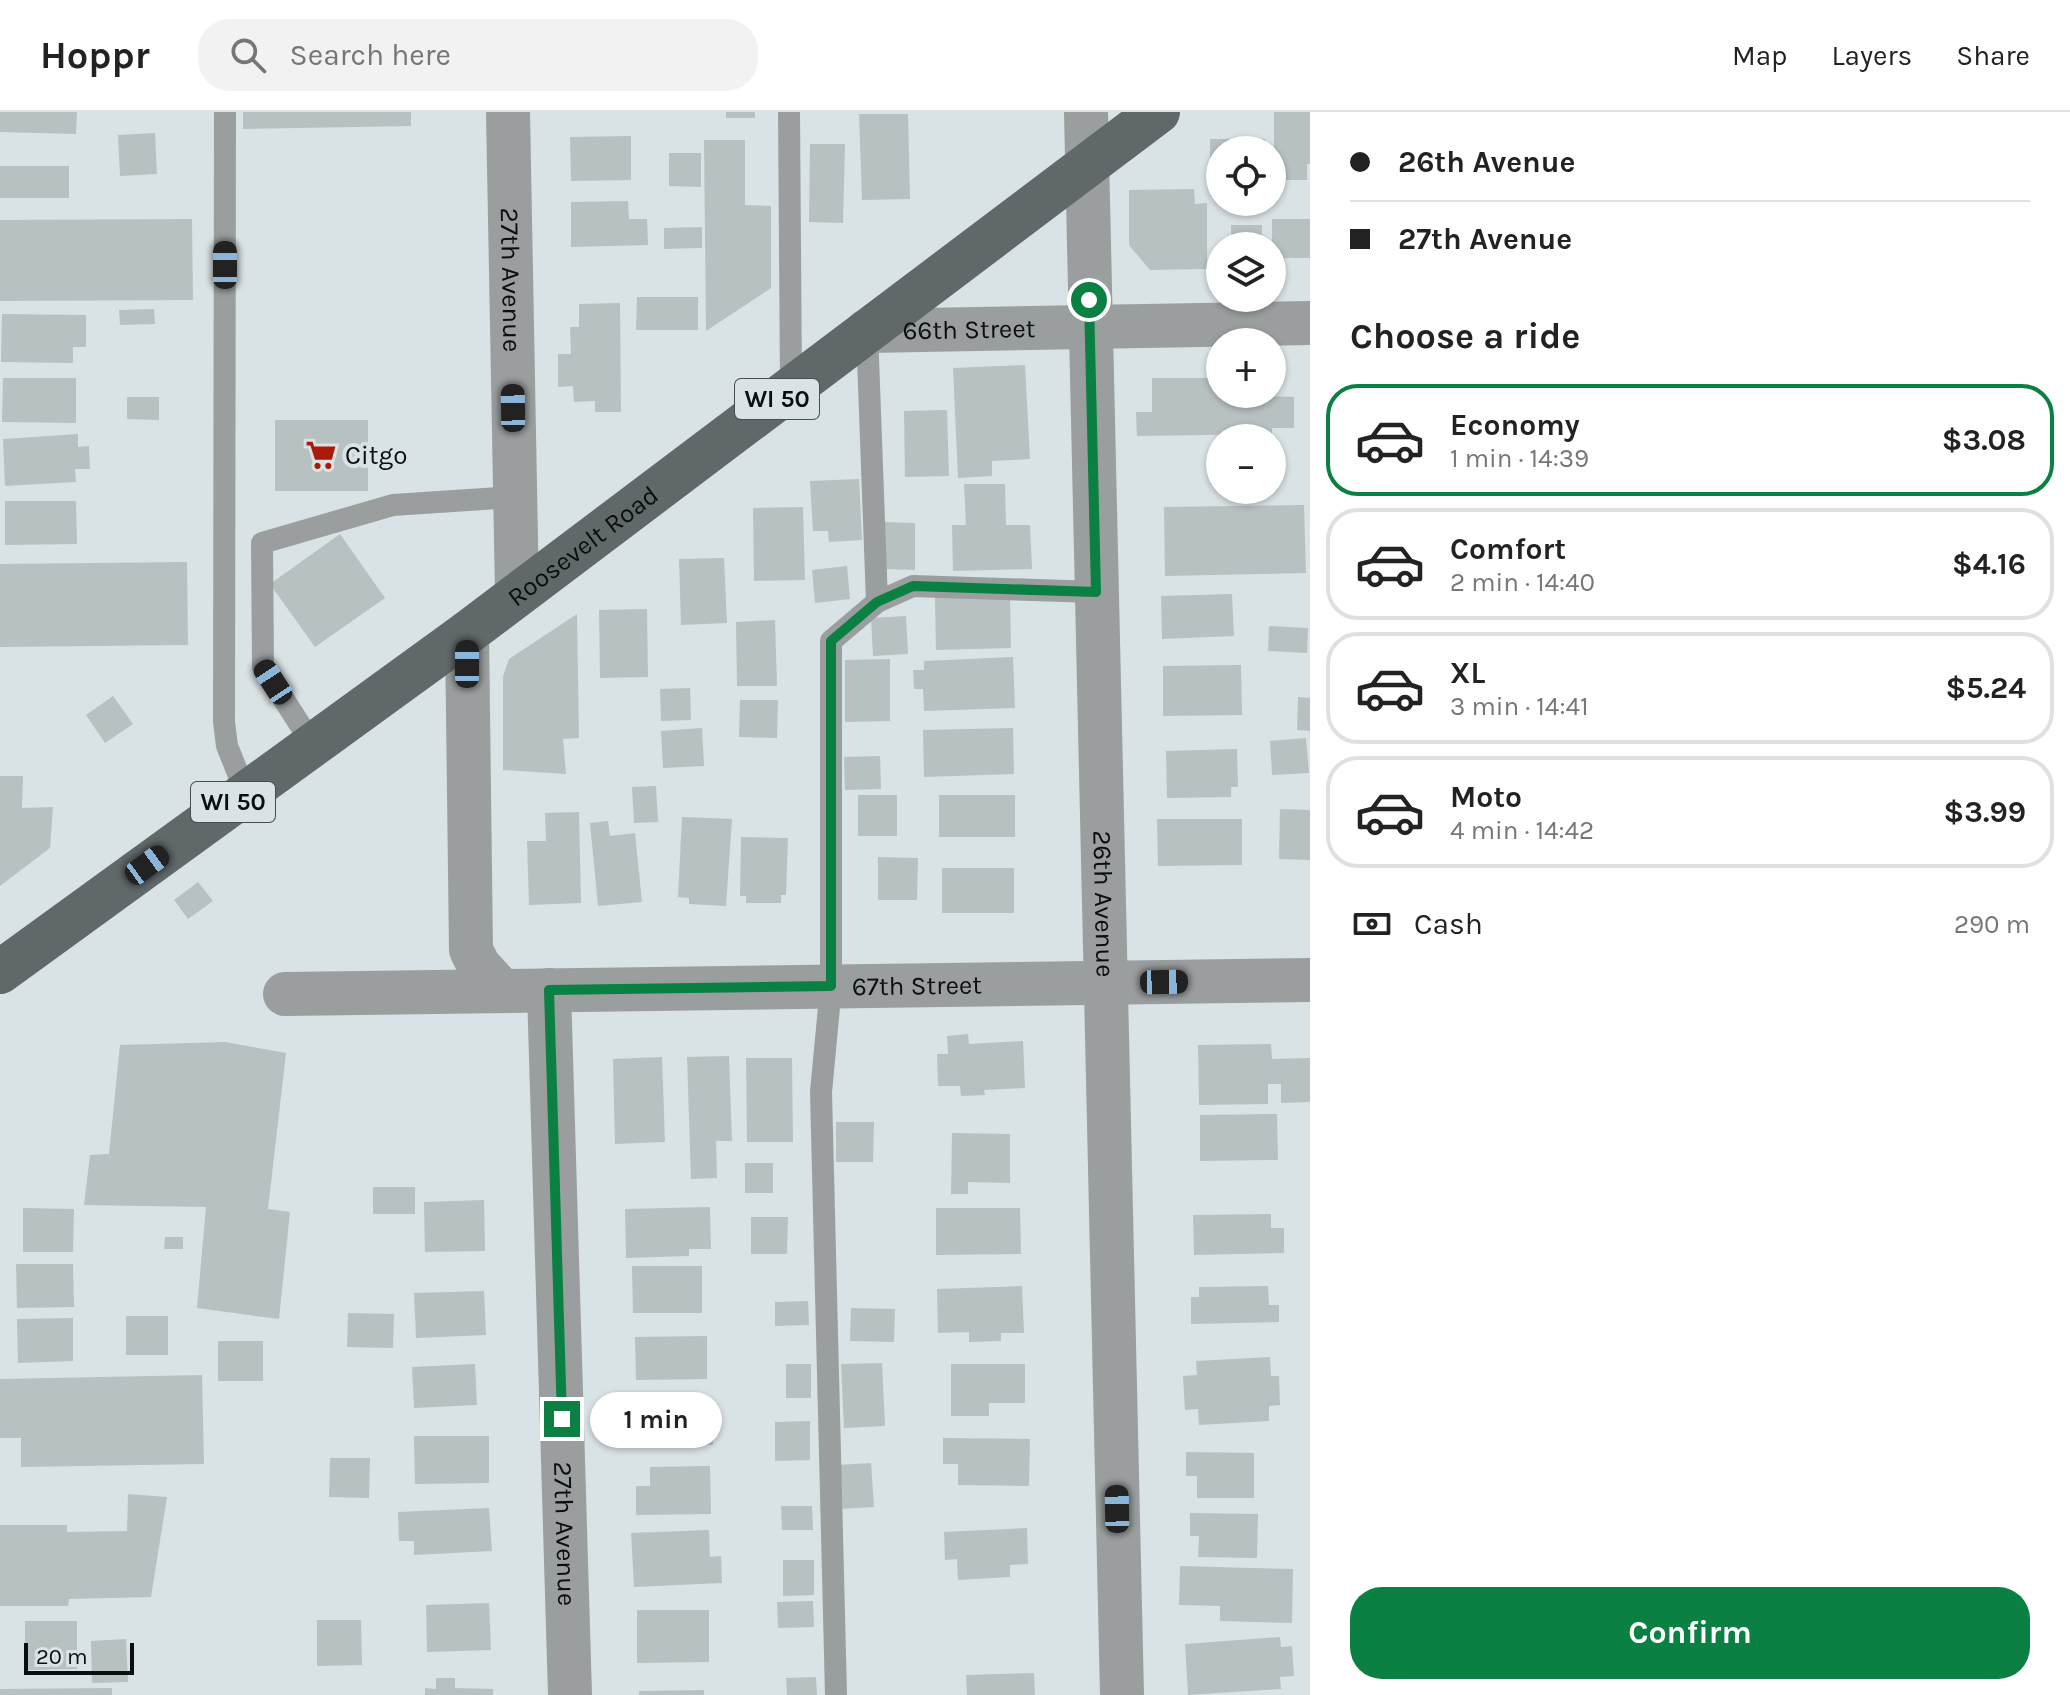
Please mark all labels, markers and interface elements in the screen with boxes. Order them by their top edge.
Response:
search box [198,19,758,91]
text: Hoppr [40,33,150,78]
icon: search [226,33,270,77]
text: Search here [290,37,451,73]
text: Map [1732,39,1787,72]
text: Layers [1831,39,1912,72]
text: Share [1956,39,2030,72]
map controls [1206,136,1286,504]
button: locate [1206,136,1286,216]
text: 26th Avenue [1398,144,1576,180]
street label: 27th Avenue [494,207,528,353]
text: 27th Avenue [1398,221,1572,257]
button: layers [1206,232,1286,312]
car [213,241,237,289]
route start [1071,282,1107,318]
street label: 66th Street [902,312,1036,346]
text: Choose a ride [1350,315,1580,357]
button: + [1206,328,1286,408]
road number: WI 50 [735,379,819,419]
car [501,384,525,432]
icon: car [1354,404,1426,476]
text: Economy [1450,407,1580,443]
text: $3.08 [1942,422,2026,458]
button: − [1206,424,1286,504]
supermarket icon: Citgo [304,438,338,472]
place label: Citgo [345,440,407,471]
text: 1 min · 14:39 [1450,443,1589,474]
street label: Roosevelt Road [501,479,664,613]
icon: car [1354,528,1426,600]
text: Comfort [1450,531,1566,567]
text: $4.16 [1952,546,2026,582]
text: 2 min · 14:40 [1450,567,1595,598]
car [455,640,479,688]
icon: car [1354,652,1426,724]
car [250,655,296,709]
text: XL [1450,655,1485,691]
text: $5.24 [1945,670,2026,706]
text: 3 min · 14:41 [1450,691,1589,722]
icon: car [1354,776,1426,848]
text: Moto [1450,779,1522,815]
road number: WI 50 [191,782,275,822]
text: $3.99 [1944,794,2026,830]
text: 4 min · 14:42 [1450,815,1594,846]
street label: 26th Avenue [1087,830,1121,978]
car [121,841,173,889]
icon: cash [1350,902,1394,946]
text: Cash [1414,906,1483,942]
text: 290 m [1954,909,2030,940]
street label: 67th Street [852,969,982,1002]
car [1140,970,1188,994]
callout: 1 min [590,1391,722,1447]
route end [544,1401,580,1437]
text: 1 min [623,1404,689,1435]
street label: 27th Avenue [548,1461,583,1606]
car [1105,1485,1129,1533]
button: Confirm [1350,1587,2030,1679]
scale bar [24,1639,134,1675]
text: 20 m [36,1644,88,1670]

